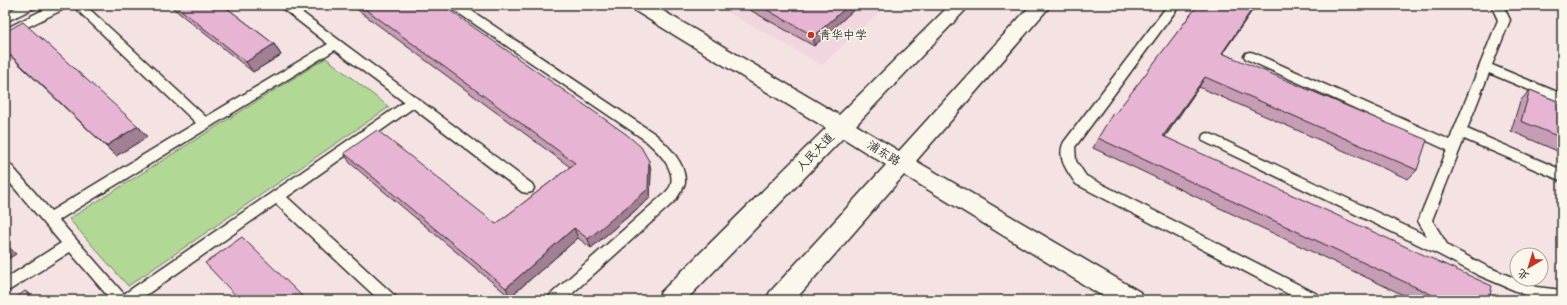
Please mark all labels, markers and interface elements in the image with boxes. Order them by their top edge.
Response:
place label: 青华中学 [819,27,867,43]
marker: 青华中学 [806,30,816,40]
street label: 人民大道 [793,129,837,175]
street label: 浦东路 [864,137,904,169]
north arrow [1509,247,1549,287]
text: 北 [1514,265,1532,284]

